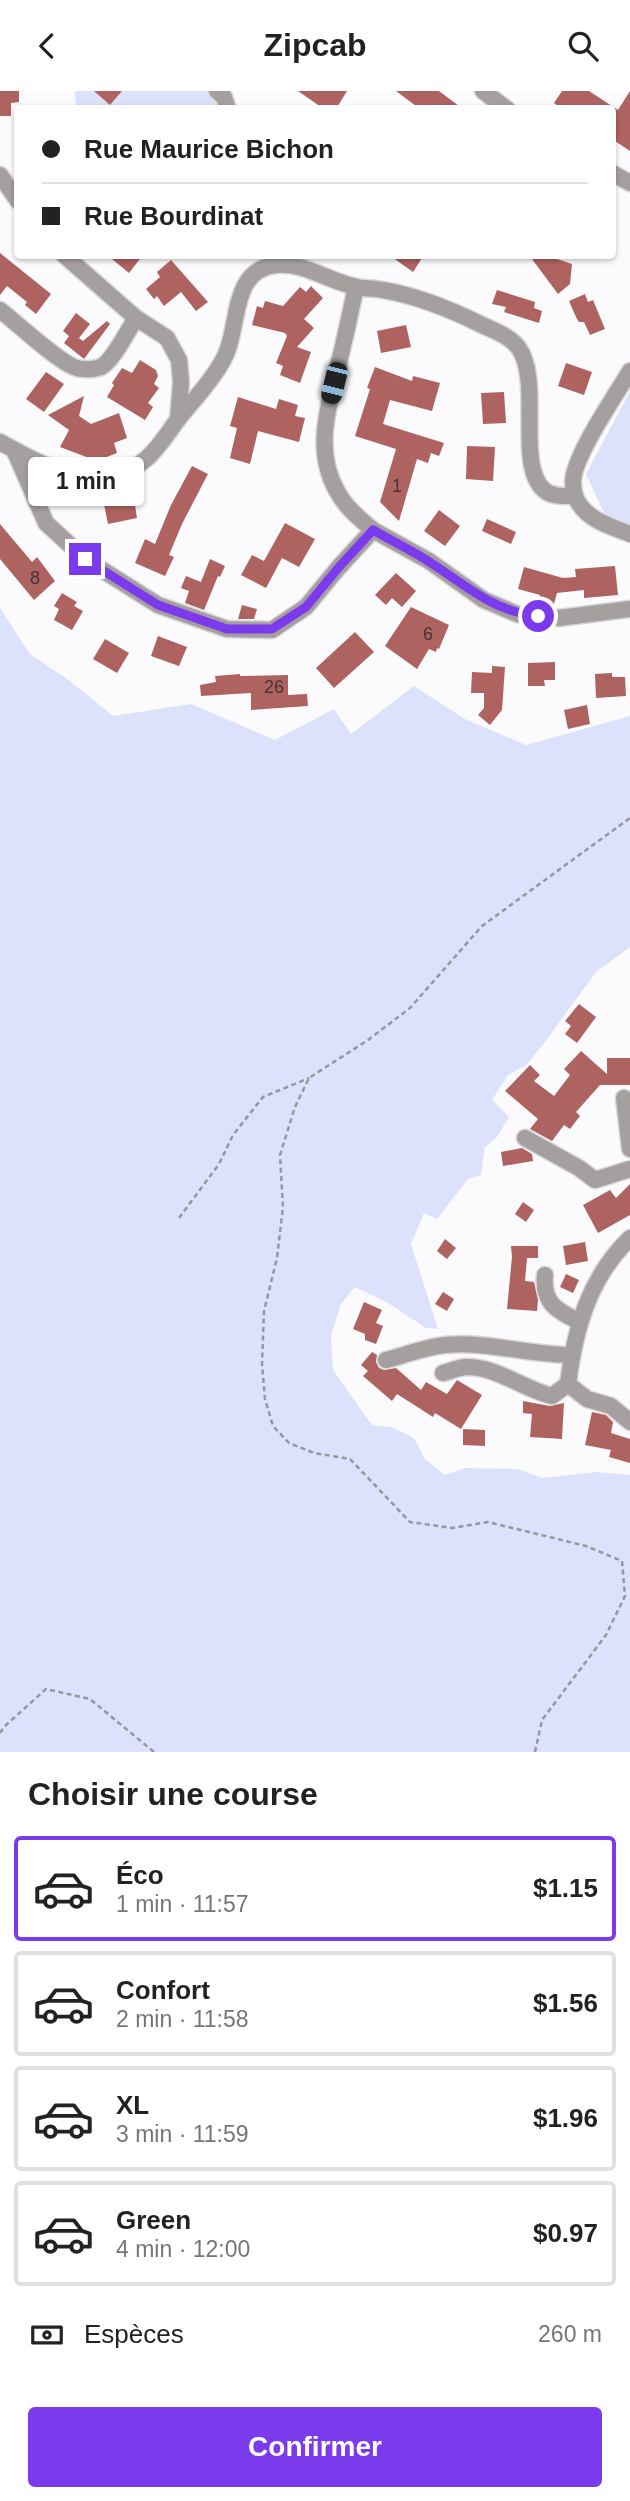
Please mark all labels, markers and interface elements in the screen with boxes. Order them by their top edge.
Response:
icon: back [28,27,66,65]
text: Zipcab [263,27,367,63]
icon: search [564,27,602,65]
text: Rue Maurice Bichon [84,134,334,164]
text: Rue Bourdinat [84,201,263,231]
car [319,360,350,406]
callout: 1 min [27,457,143,507]
text: 1 min [56,468,116,494]
house number: 1 [392,476,402,496]
route end [69,543,101,575]
house number: 8 [30,568,40,588]
route start [522,600,554,632]
house number: 6 [423,624,433,644]
house number: 26 [264,677,284,697]
text: Choisir une course [28,1776,318,1812]
icon: car [32,1857,95,1920]
text: Éco [116,1860,164,1890]
text: $1.15 [533,1873,598,1903]
text: 1 min · 11:57 [116,1891,249,1917]
icon: car [32,1972,95,2035]
text: Confort [116,1975,210,2005]
text: $1.56 [533,1988,598,2018]
text: 2 min · 11:58 [116,2006,249,2032]
icon: car [32,2087,95,2150]
text: XL [116,2090,149,2120]
text: $1.96 [533,2103,598,2133]
text: 3 min · 11:59 [116,2121,249,2147]
icon: car [32,2202,95,2265]
text: Green [116,2205,191,2235]
text: $0.97 [533,2218,598,2248]
text: 4 min · 12:00 [116,2236,250,2262]
icon: cash [28,2316,66,2354]
text: Espèces [84,2319,184,2349]
text: 260 m [538,2321,602,2347]
button: Confirmer [28,2407,602,2487]

